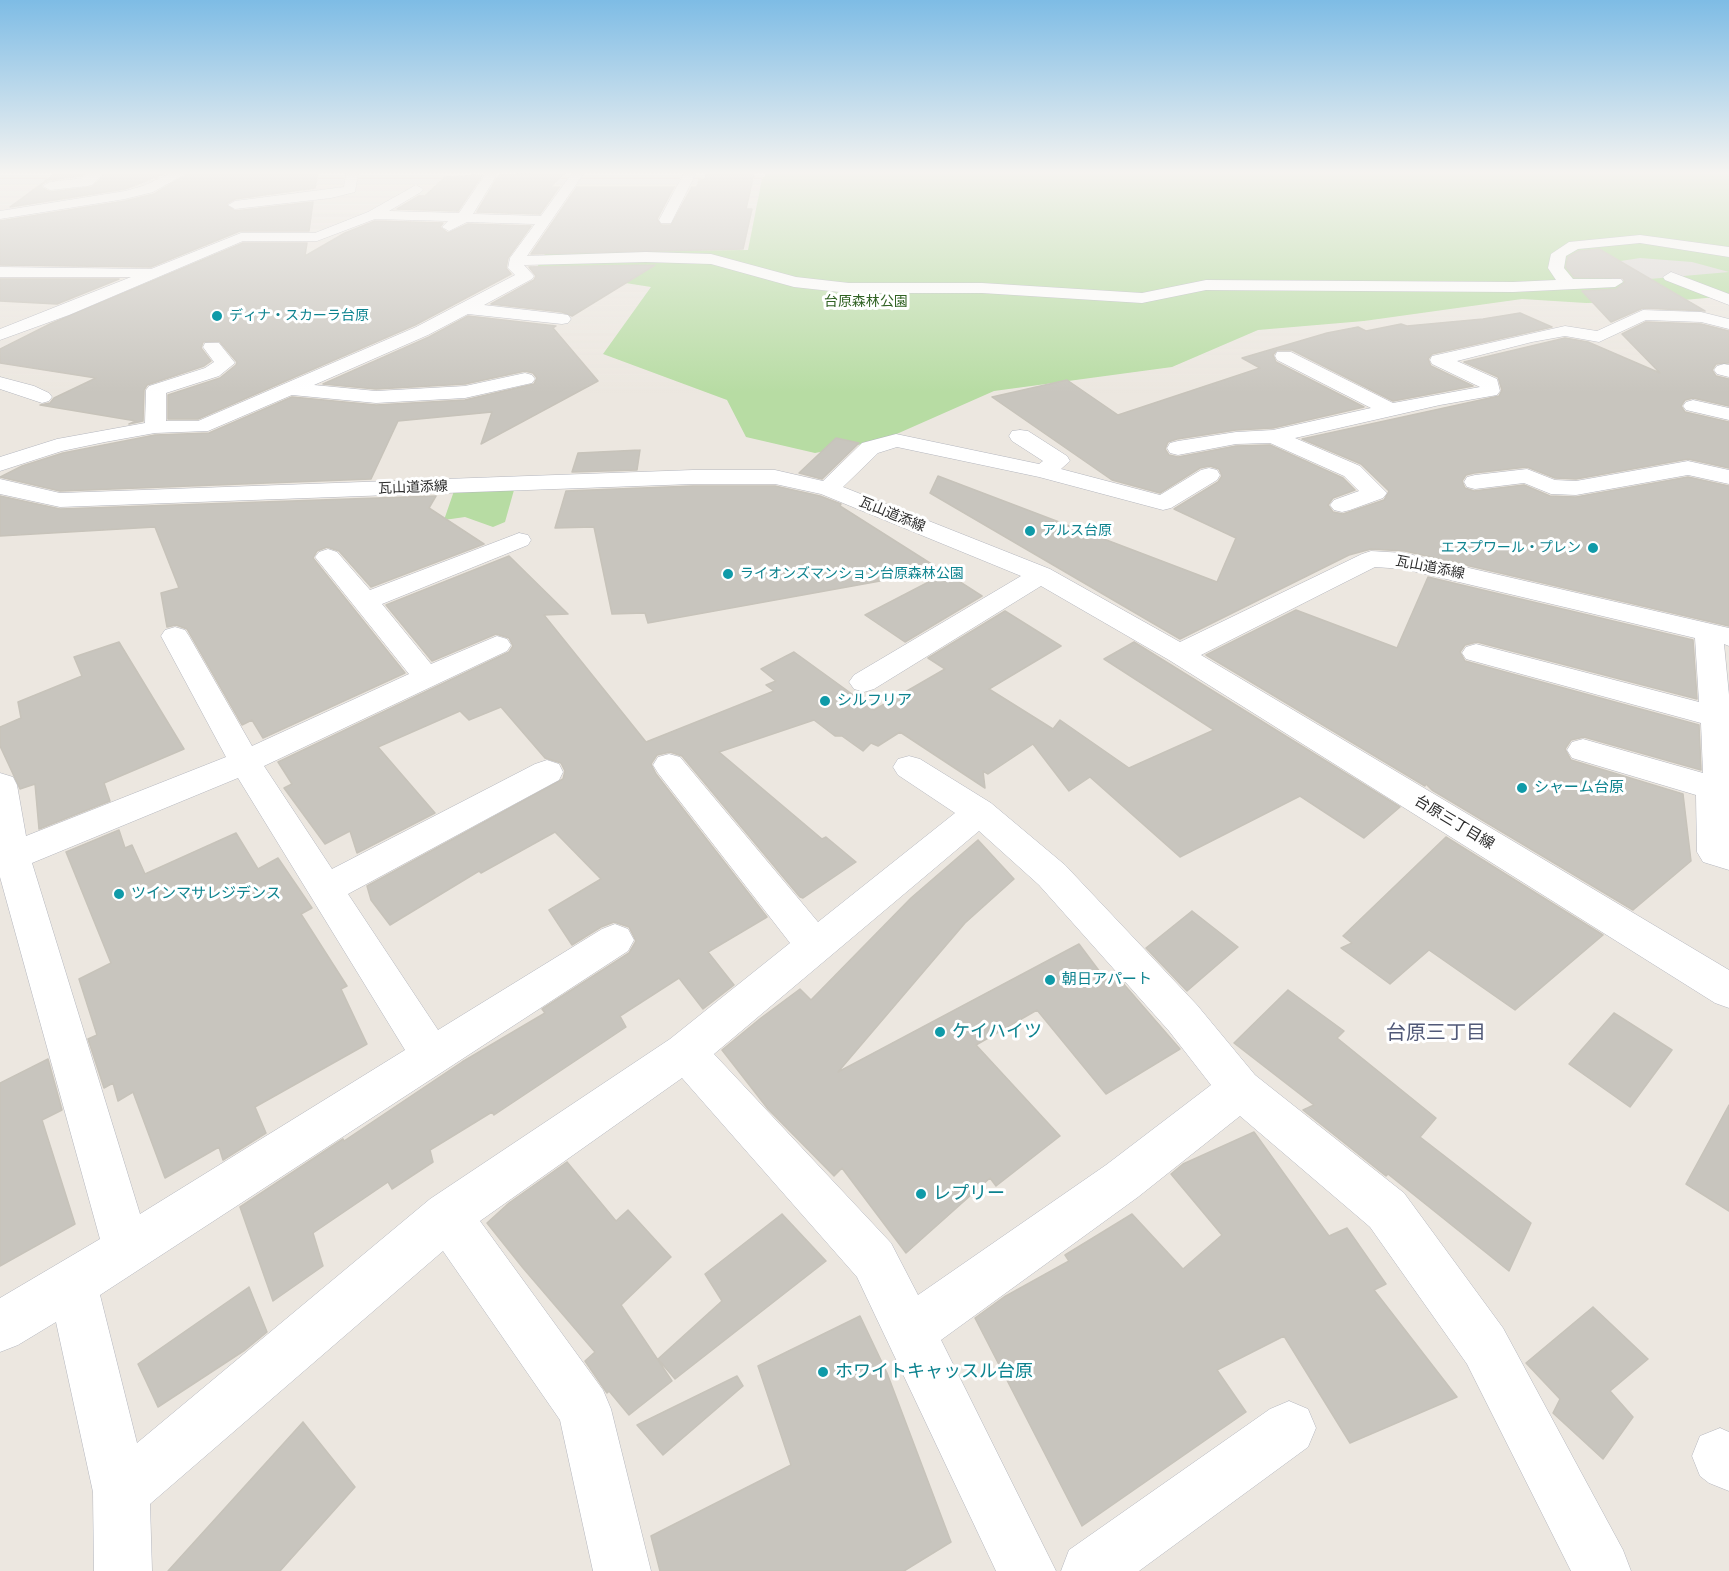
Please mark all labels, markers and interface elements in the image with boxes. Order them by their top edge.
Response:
park label: 台原森林公園 [824,294,908,310]
place label: ディナ・スカーラ台原 [229,308,369,324]
marker: ディナ・スカーラ台原 [210,309,224,323]
street label: 瓦山道添線 [378,478,448,498]
street label: 瓦山道添線 [856,494,928,536]
place label: アルス台原 [1042,523,1112,539]
marker: アルス台原 [1023,524,1037,538]
place label: エスプワール・プレン [1441,540,1581,556]
marker: エスプワール・プレン [1586,541,1600,555]
street label: 瓦山道添線 [1394,553,1466,583]
place label: ライオンズマンション台原森林公園 [740,566,964,582]
marker: ライオンズマンション台原森林公園 [721,567,735,581]
place label: シルフリア [837,692,912,710]
marker: シルフリア [818,694,832,708]
place label: シャーム台原 [1534,779,1624,797]
marker: シャーム台原 [1515,781,1529,795]
street label: 台原三丁目線 [1411,792,1497,854]
place label: ツインマサレジデンス [131,885,281,903]
marker: ツインマサレジデンス [112,887,126,901]
place label: 朝日アパート [1062,971,1152,989]
marker: 朝日アパート [1043,973,1057,987]
place label: ケイハイツ [952,1021,1042,1043]
district label: 台原三丁目 [1386,1022,1486,1046]
marker: ケイハイツ [933,1025,947,1039]
place label: レプリー [933,1183,1005,1205]
marker: レプリー [914,1187,928,1201]
place label: ホワイトキャッスル台原 [835,1361,1033,1383]
marker: ホワイトキャッスル台原 [816,1365,830,1379]

